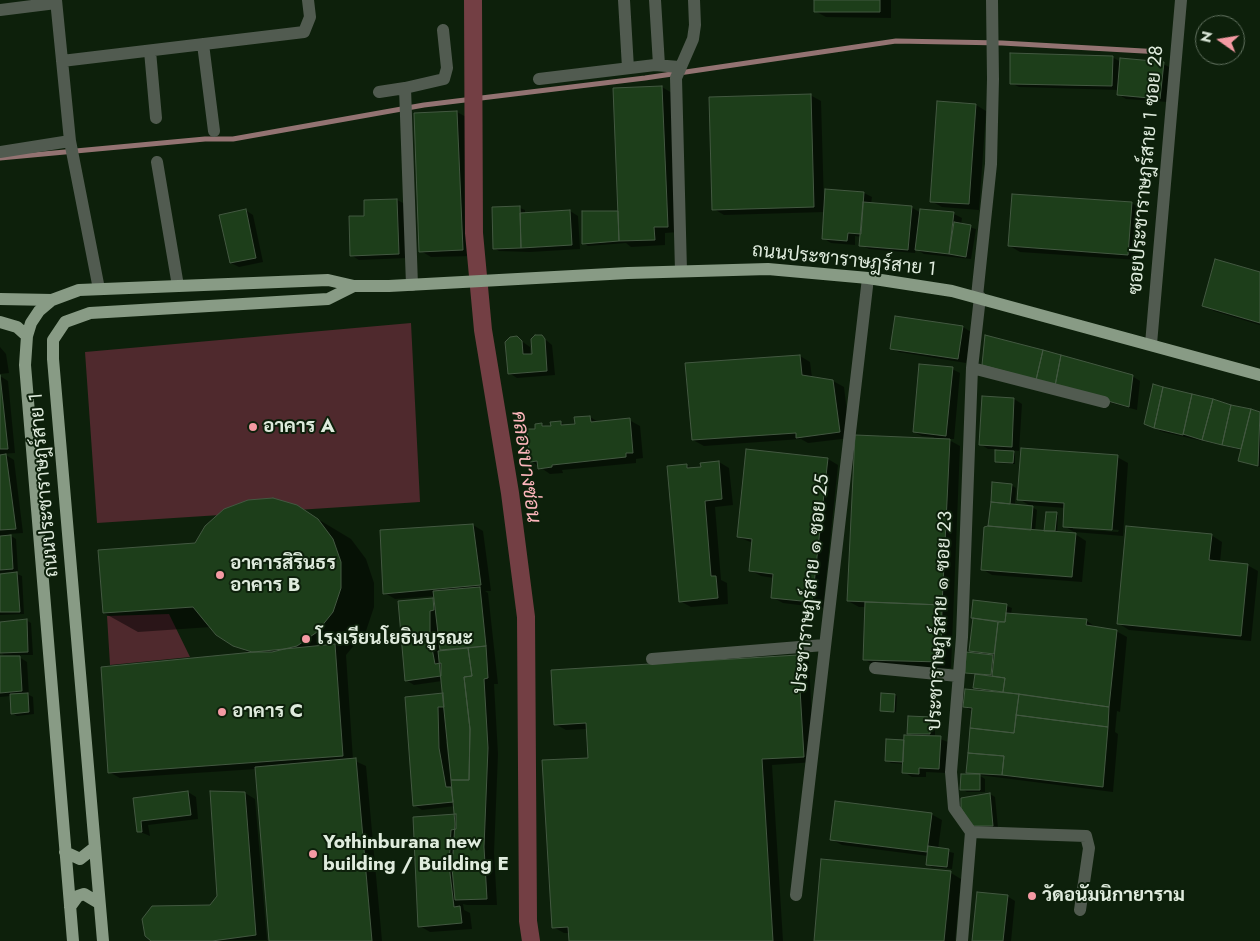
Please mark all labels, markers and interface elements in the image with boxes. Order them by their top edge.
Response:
north arrow [1195,15,1245,65]
text: N [1195,29,1217,45]
street label: ซอยประชาราษฎร์สาย 1 ซอย 28 [1125,44,1169,296]
street label: ถนนประชาราษฎร์สาย 1 [751,240,937,282]
street label: ถนนประชาราษฎร์สาย 1 [26,392,64,578]
water label: คลองบางซ่อน [505,409,545,525]
place label: อาคาร A [263,416,335,438]
marker: อาคาร A [247,421,259,433]
street label: ประชาราษฎร์สาย ๑ ซอย 25 [789,473,835,695]
street label: ประชาราษฎร์สาย ๑ ซอย 23 [924,510,958,732]
place label: อาคารสิรินธร อาคาร B [230,553,336,597]
marker: อาคารสิรินธร อาคาร B [214,569,226,581]
place label: โรงเรียนโยธินบูรณะ [316,628,473,650]
marker: โรงเรียนโยธินบูรณะ [300,633,312,645]
place label: อาคาร C [232,701,303,723]
marker: อาคาร C [216,706,228,718]
place label: Yothinburana new building / Building E [323,832,509,876]
marker: Yothinburana new building / Building E [307,848,319,860]
place label: วัดอนัมนิกายาราม [1042,885,1185,907]
marker: วัดอนัมนิกายาราม [1026,890,1038,902]

